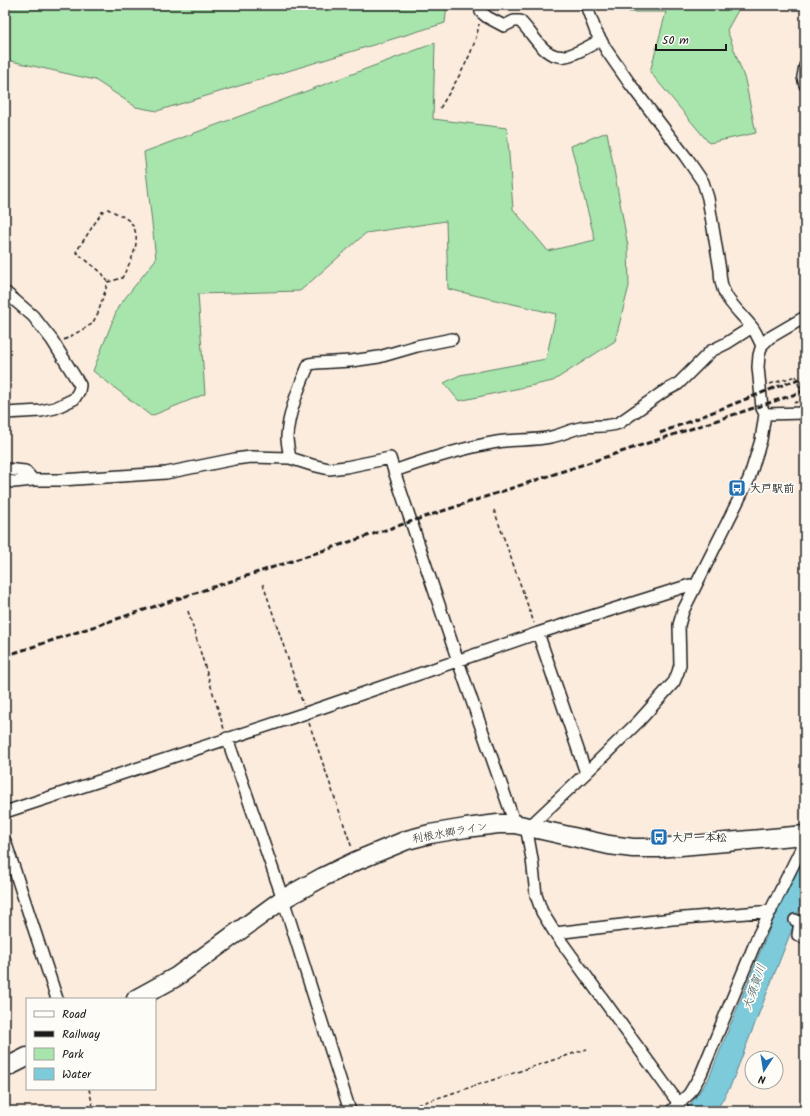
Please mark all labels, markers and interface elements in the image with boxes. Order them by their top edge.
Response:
scale bar [656,26,726,52]
text: 50 m [662,31,689,50]
bus stop icon: 大戸駅前 [727,478,747,498]
place label: 大戸駅前 [750,480,794,498]
street label: 利根水郷ライン [411,817,489,848]
bus stop icon: 大戸一本松 [649,827,669,847]
place label: 大戸一本松 [672,829,727,847]
water label: 大須賀川 [738,961,771,1013]
legend [26,998,156,1090]
text: Road [62,1005,87,1024]
text: Railway [62,1025,100,1044]
text: Park [62,1045,84,1064]
north arrow [744,1050,784,1090]
text: Water [62,1065,92,1084]
text: N [757,1069,767,1088]

